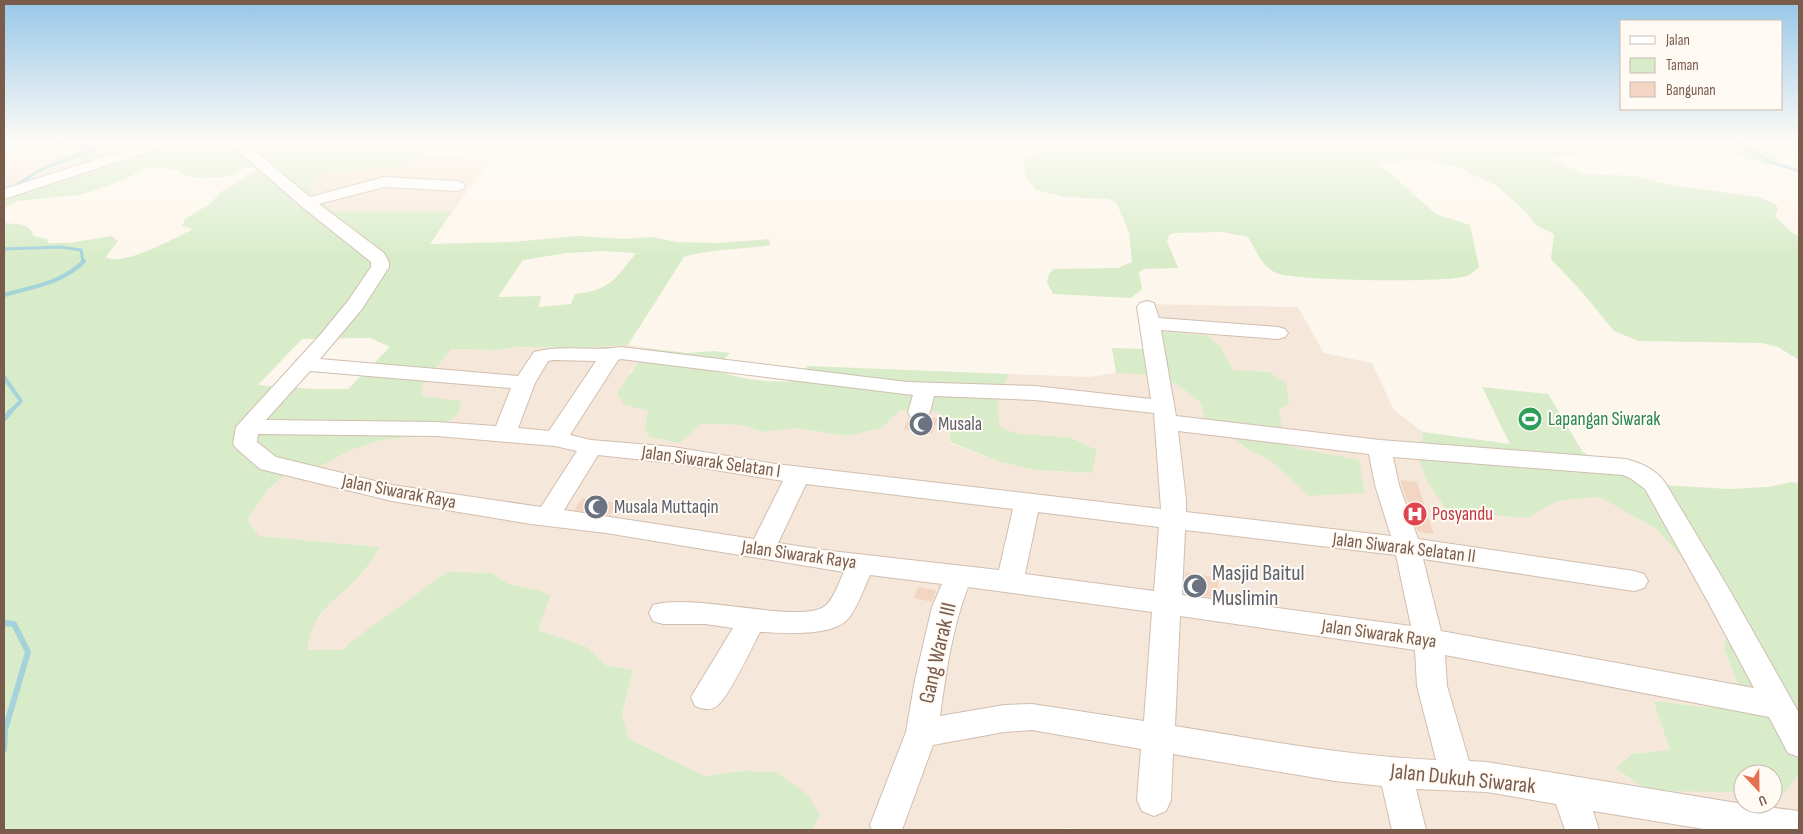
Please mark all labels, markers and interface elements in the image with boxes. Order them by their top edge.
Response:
legend [1620,20,1783,110]
text: Jalan [1665,31,1690,50]
text: Taman [1666,56,1699,75]
text: Bangunan [1666,81,1716,100]
sports icon: Lapangan Siwarak [1517,406,1543,432]
place label: Lapangan Siwarak [1548,408,1661,431]
mosque icon: Musala [908,411,934,437]
place label: Musala [938,413,982,436]
street label: Jalan Siwarak Selatan I [639,441,782,483]
street label: Jalan Siwarak Raya [339,470,458,514]
mosque icon: Musala Muttaqin [583,494,609,520]
place label: Musala Muttaqin [614,496,719,519]
hospital icon: Posyandu [1402,501,1428,527]
place label: Posyandu [1432,503,1493,526]
street label: Jalan Siwarak Selatan II [1330,528,1477,568]
street label: Jalan Siwarak Raya [739,535,858,574]
place label: Masjid Baitul Muslimin [1212,560,1305,612]
mosque icon: Masjid Baitul Muslimin [1182,573,1208,599]
street label: Gang Warak III [913,600,963,706]
street label: Jalan Siwarak Raya [1319,614,1438,653]
street label: Jalan Dukuh Siwarak [1388,758,1538,800]
north arrow [1733,764,1783,814]
text: U [1756,791,1769,810]

